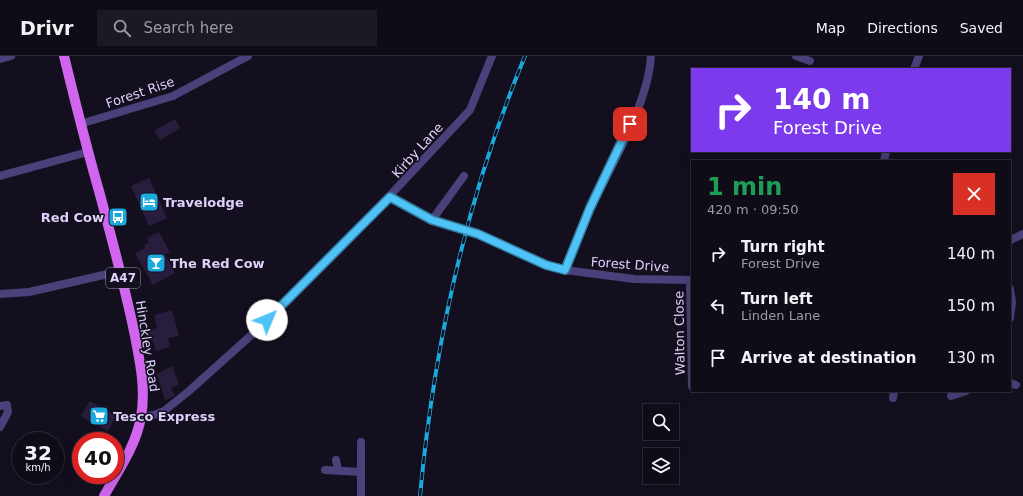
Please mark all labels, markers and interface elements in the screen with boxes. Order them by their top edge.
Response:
search box [97,10,377,46]
text: Drivr [20,17,73,39]
icon: search [111,17,133,39]
text: Search here [143,19,234,37]
text: Map [816,20,845,36]
text: Directions [867,20,938,36]
text: Saved [960,20,1003,36]
street label: Forest Rise [104,74,176,111]
text: 140 m [773,83,870,116]
icon: right [707,84,759,136]
pin [613,107,647,141]
icon: arrive [619,113,641,135]
text: Forest Drive [773,117,882,138]
street label: Kirby Lane [389,120,446,181]
text: 1 min [707,173,782,201]
button: close [953,173,995,215]
hotel icon: Travelodge [138,191,160,213]
place label: Travelodge [163,195,244,210]
text: 420 m · 09:50 [707,202,798,217]
bus stop icon: Red Cow [107,206,129,228]
place label: Red Cow [41,210,104,225]
text: Turn right [741,238,825,256]
icon: right [707,243,729,265]
text: 140 m [947,245,995,263]
bar icon: The Red Cow [145,252,167,274]
street label: Forest Drive [590,254,670,275]
place label: The Red Cow [170,256,265,271]
text: Forest Drive [741,256,820,271]
road number: A47 [106,268,140,288]
text: Turn left [741,290,813,308]
street label: Walton Close [671,291,688,375]
icon: left [707,295,729,317]
text: 150 m [947,297,995,315]
street label: Hinckley Road [133,299,162,393]
position arrow [246,299,288,341]
text: Linden Lane [741,308,820,323]
icon: arrive [707,347,729,369]
text: Arrive at destination [741,349,916,367]
text: 130 m [947,349,995,367]
map controls [643,404,679,484]
button: search [643,404,679,440]
supermarket icon: Tesco Express [88,405,110,427]
place label: Tesco Express [113,409,215,424]
speed limit sign: 40 [72,432,124,484]
text: 32 [24,441,52,465]
button: layers [643,448,679,484]
text: km/h [25,462,51,473]

